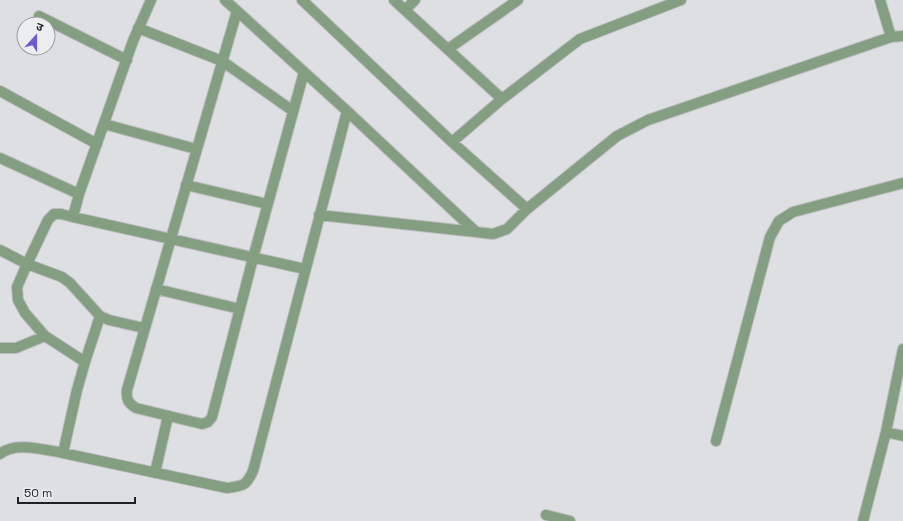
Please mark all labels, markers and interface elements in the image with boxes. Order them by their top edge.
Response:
north arrow [16,16,56,56]
text: उ [34,19,46,35]
scale bar [18,479,135,505]
text: 50 m [24,485,52,501]

